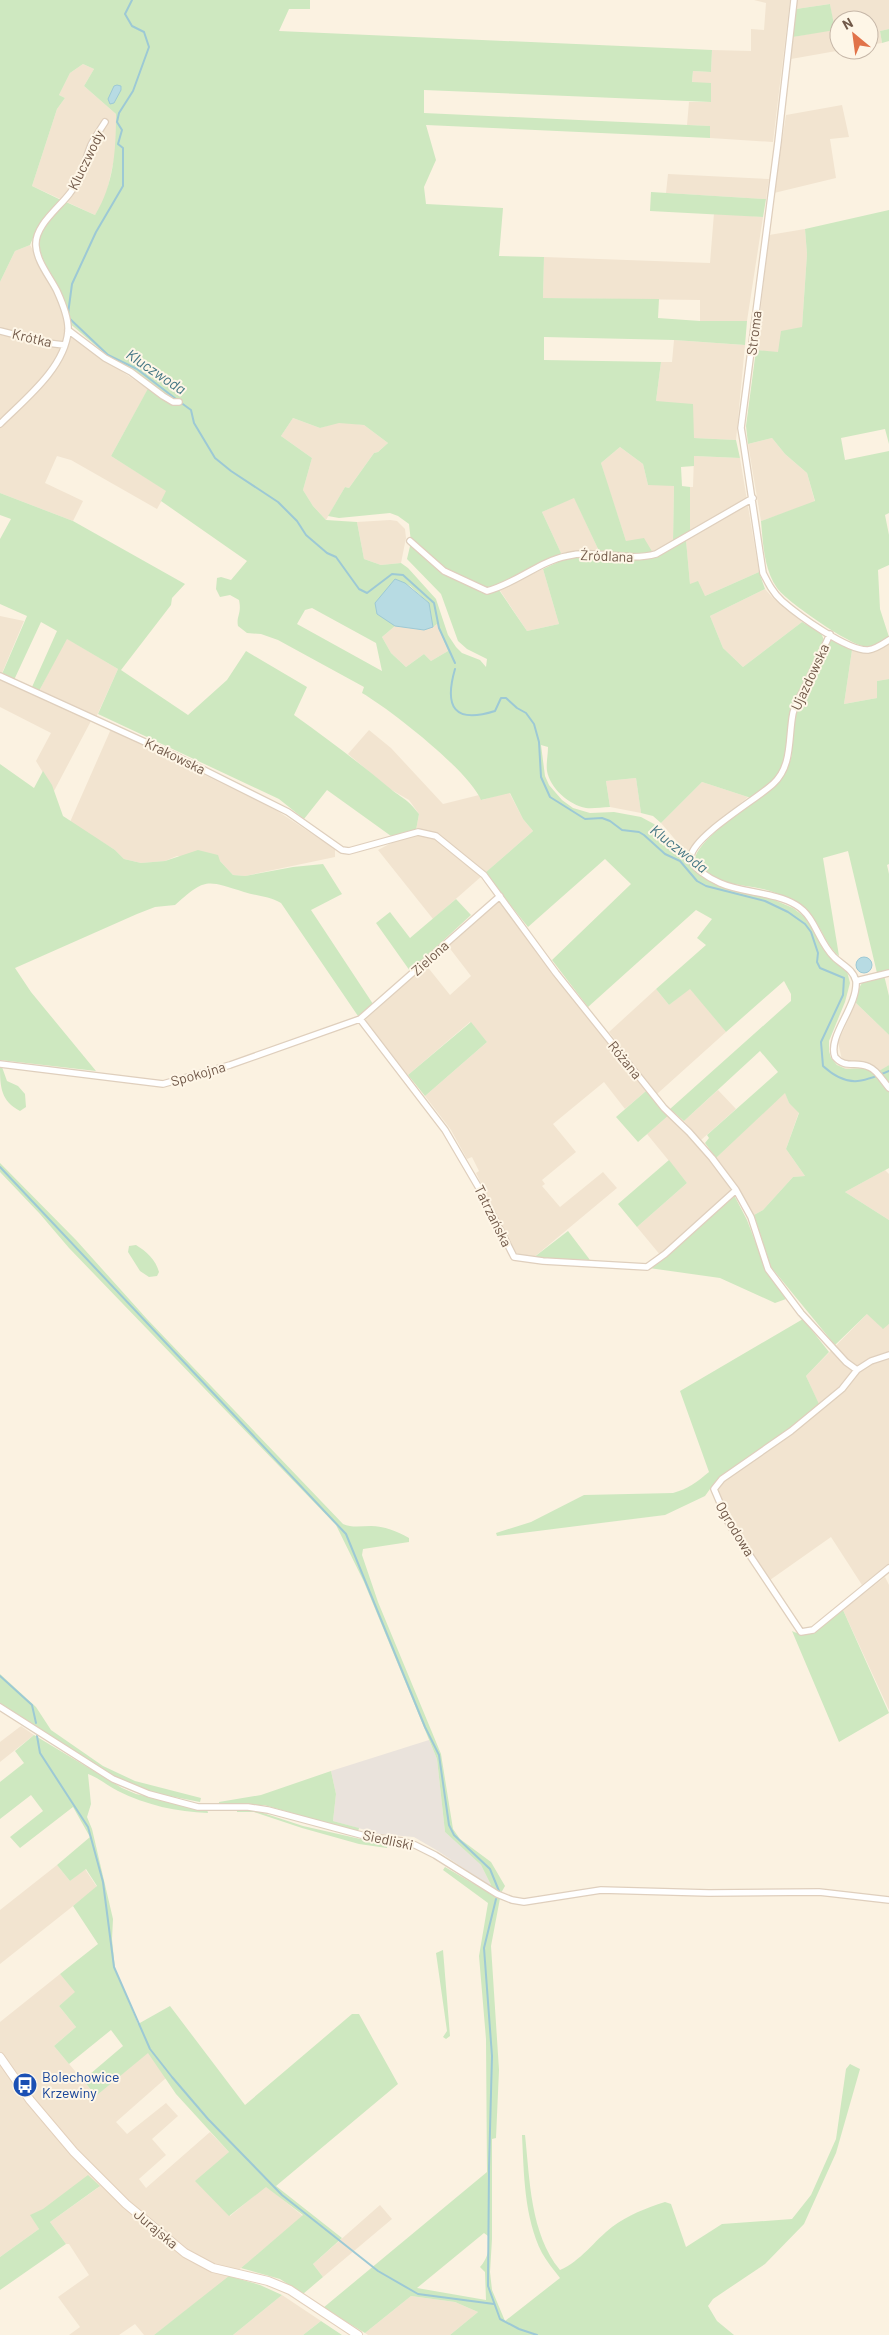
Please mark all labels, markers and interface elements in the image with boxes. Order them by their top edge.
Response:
north arrow [829,10,879,60]
text: N [839,14,856,33]
street label: Kluczwody [64,127,108,192]
street label: Stroma [742,310,765,356]
street label: Krótka [11,325,54,350]
water label: Kluczwoda [123,345,190,398]
street label: Źródlana [580,546,634,565]
street label: Ujazdowska [787,641,832,713]
street label: Krakowska [142,734,208,778]
water label: Kluczwoda [647,820,712,876]
street label: Zielona [408,936,452,979]
street label: Różana [605,1037,646,1082]
street label: Spokojna [169,1058,227,1089]
street label: Tatrzańska [471,1182,516,1250]
street label: Ogrodowa [712,1498,758,1559]
street label: Siedliski [361,1826,415,1853]
place label: Bolechowice Krzewiny [42,2068,120,2101]
bus stop icon: Bolechowice Krzewiny [12,2072,38,2098]
street label: Jurajska [131,2205,182,2252]

